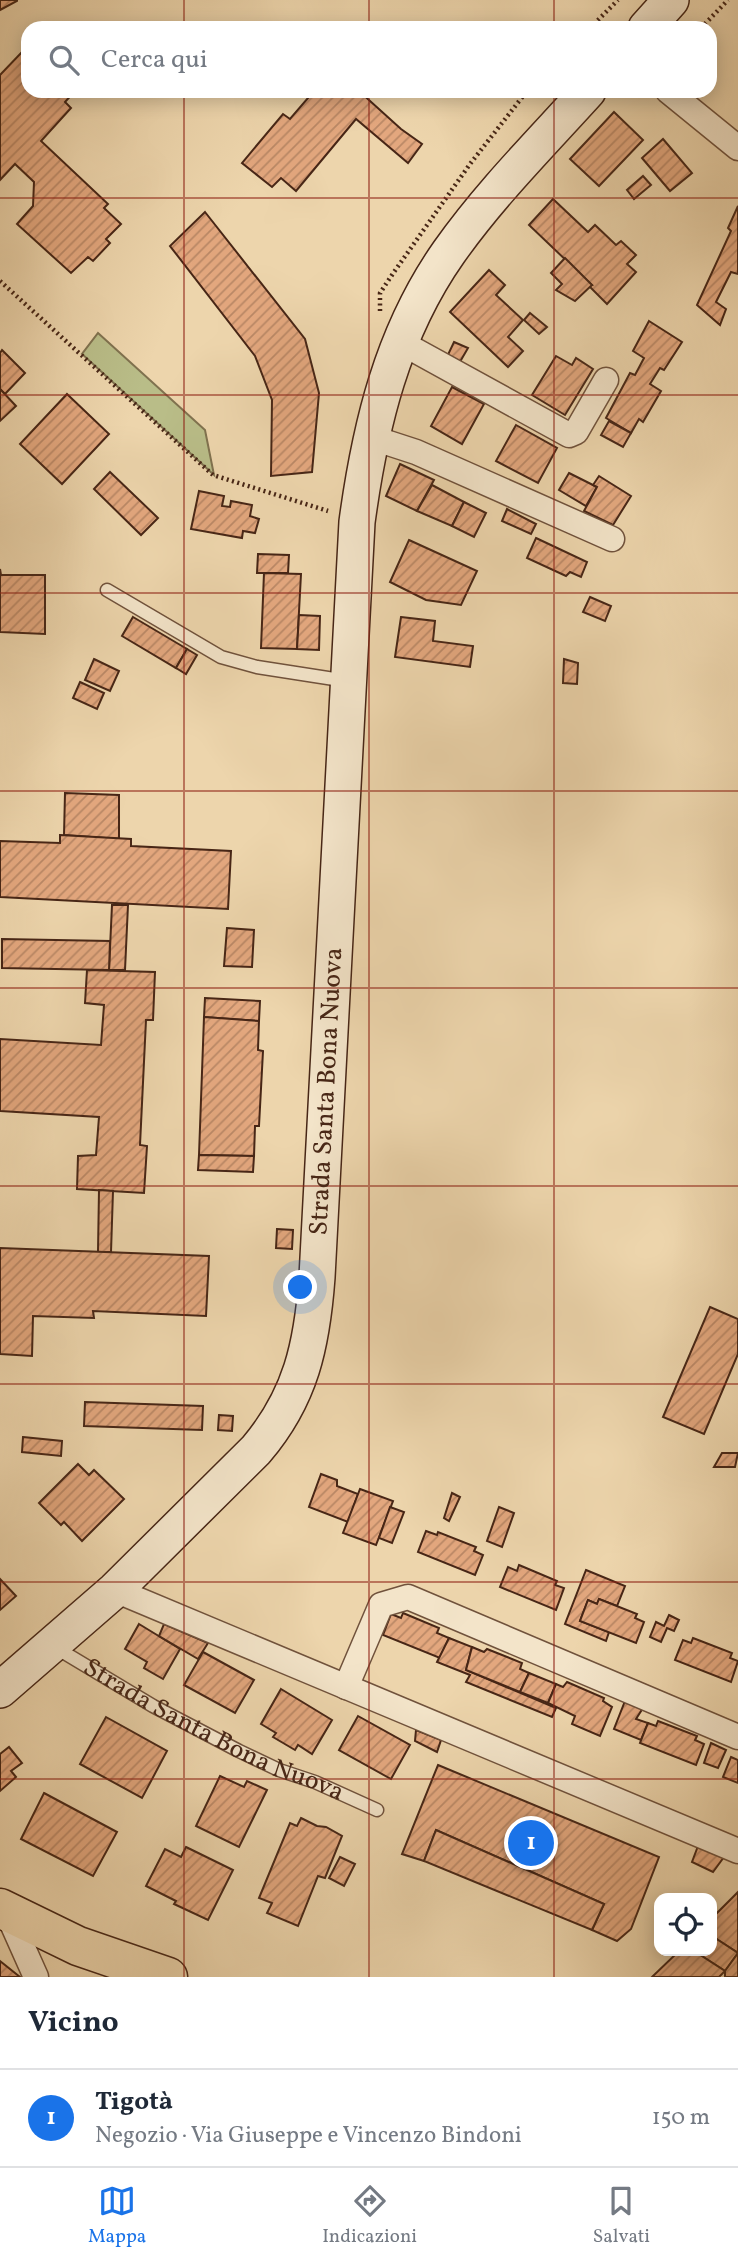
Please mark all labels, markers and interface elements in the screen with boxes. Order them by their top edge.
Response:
search box [21,21,717,98]
icon: search [45,41,83,79]
text: Cerca qui [101,42,208,78]
street label: Strada Santa Bona Nuova [301,946,352,1236]
your location [283,1270,317,1304]
street label: Strada Santa Bona Nuova [76,1650,350,1811]
pin: 1 [508,1817,554,1869]
map controls [654,1893,717,1956]
button: locate [654,1893,717,1956]
text: Vicino [28,2002,119,2044]
text: Tigotà [95,2084,173,2120]
text: 1 [46,2102,56,2134]
text: 150 m [652,2102,710,2134]
text: Negozio · Via Giuseppe e Vincenzo Bindoni [95,2120,522,2152]
tab: Mappa [88,2182,146,2250]
tab: Indicazioni [322,2182,417,2250]
tab: Salvati [593,2182,650,2250]

